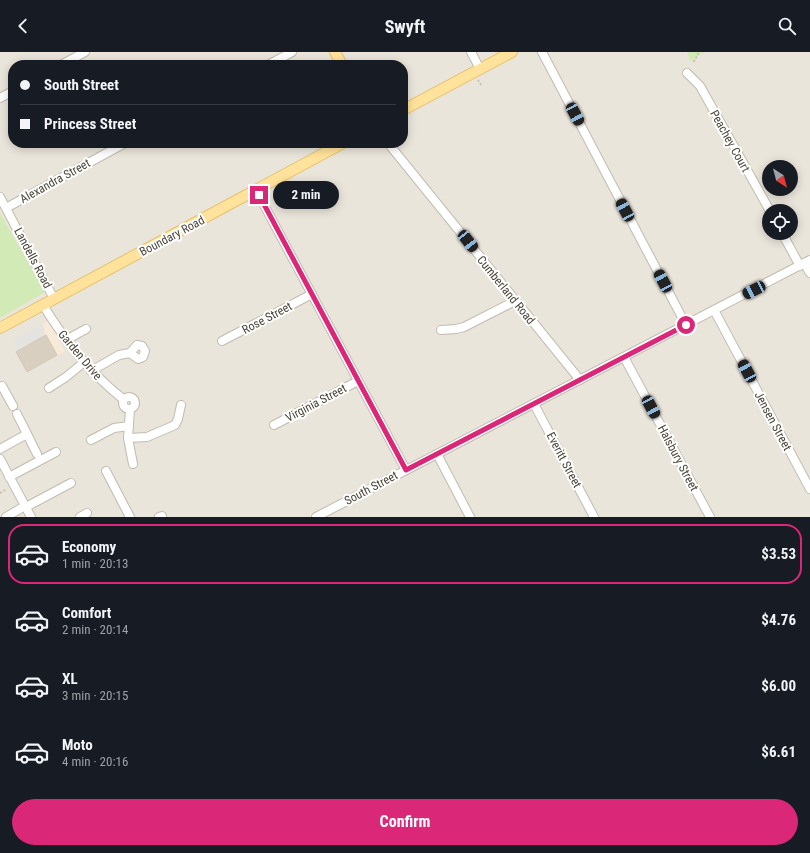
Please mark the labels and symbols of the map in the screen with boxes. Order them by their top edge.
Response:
car [564,101,586,127]
street label: Peachey Court [707,108,753,175]
street label: Alexandra Street [17,156,93,206]
north arrow [762,160,798,196]
callout: 2 min [273,181,339,209]
route end [250,186,268,204]
car [614,197,636,223]
street label: Boundary Road [137,213,207,259]
street label: Landells Road [11,225,55,291]
car [456,228,480,254]
street label: Cumberland Road [474,253,538,327]
car [652,268,674,294]
car [741,279,767,301]
street label: Rose Street [240,299,295,337]
route start [677,316,695,334]
street label: Garden Drive [55,327,105,383]
car [736,358,758,384]
street label: Virginia Street [283,381,349,425]
street label: Jensen Street [752,389,795,453]
car [640,394,662,420]
street label: Halsbury Street [655,423,701,494]
street label: Everitt Street [544,430,585,491]
street label: South Street [342,468,400,508]

